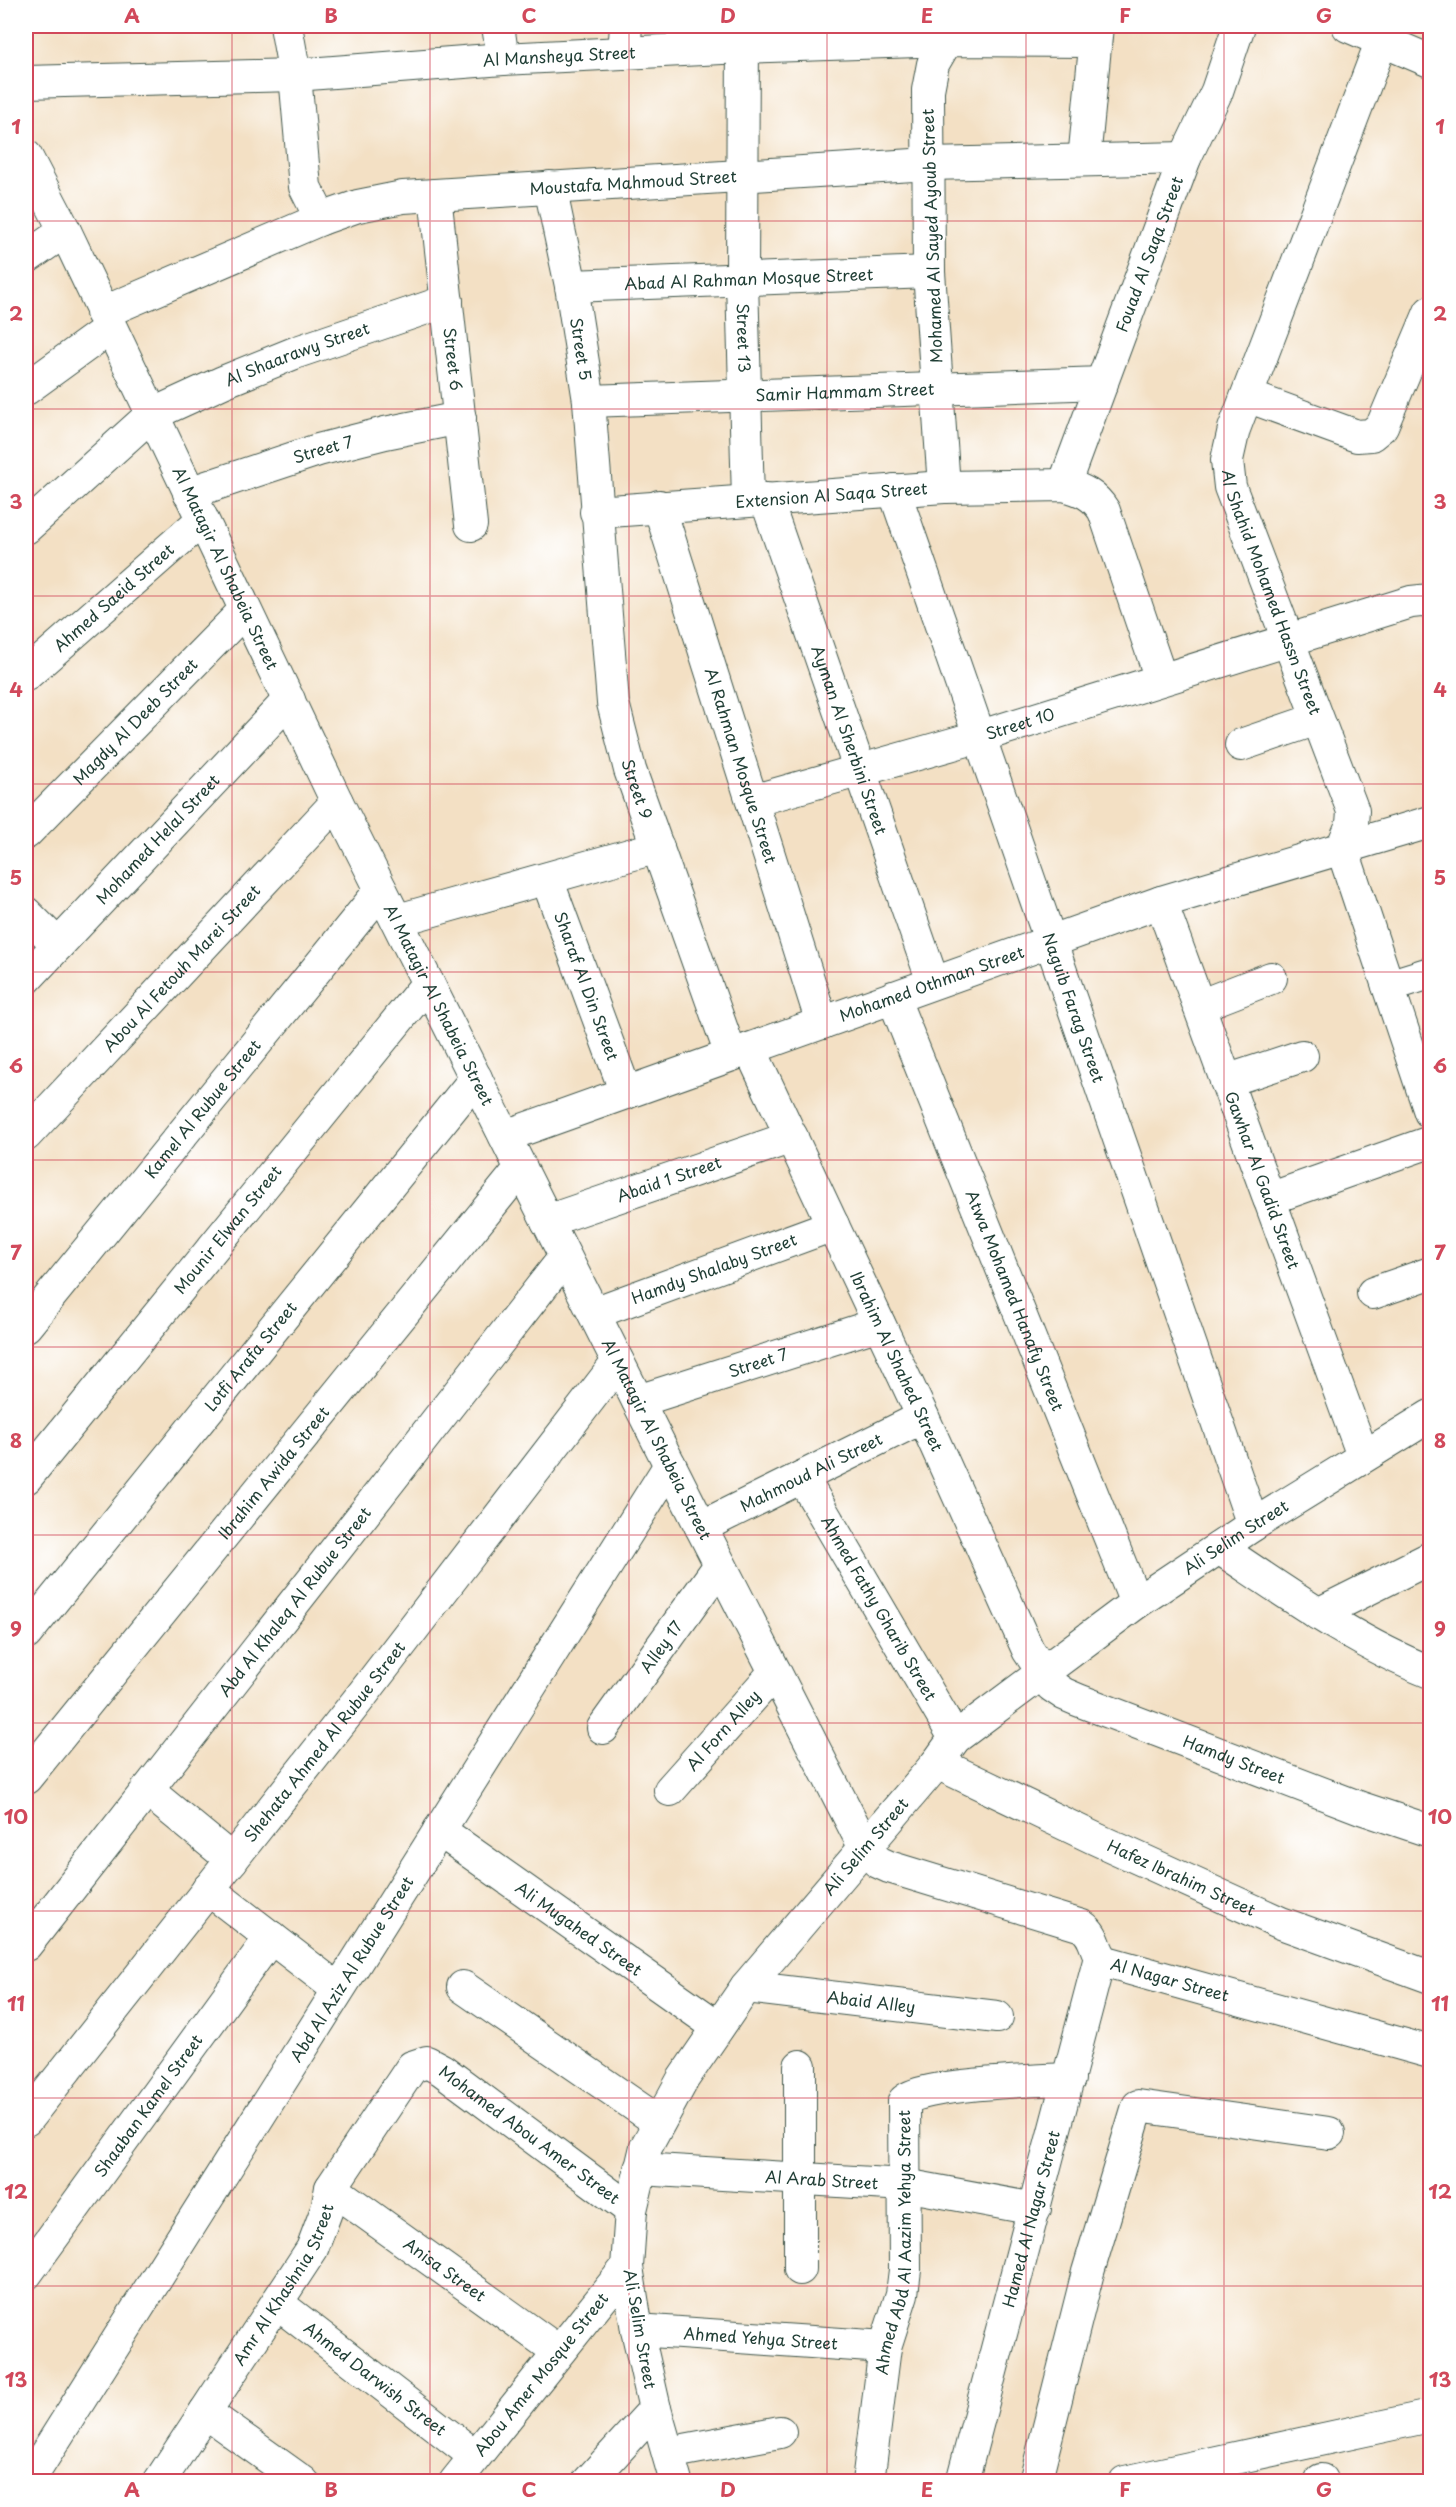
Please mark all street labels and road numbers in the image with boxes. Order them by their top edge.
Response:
street label: Al Mansheya Street [482,39,637,72]
street label: Mohamed Al Sayed Ayoub Street [915,108,947,364]
street label: Moustafa Mahmoud Street [529,163,737,200]
street label: Fouad Al Saqa Street [1109,172,1188,335]
street label: Abad Al Rahman Mosque Street [624,261,874,295]
street label: Street 13 [732,303,758,373]
street label: Al Shaarawy Street [221,315,373,391]
street label: Street 5 [565,316,599,382]
street label: Street 6 [439,326,469,392]
street label: Samir Hammam Street [755,376,935,406]
street label: Street 7 [290,429,355,469]
street label: Al Matagir Al Shabeia Street [168,462,285,674]
street label: Al Shahid Mohamed Hassn Street [1217,469,1329,718]
street label: Extension Al Saqa Street [734,475,929,513]
street label: Ahmed Saeid Street [48,537,179,657]
street label: Ayman Al Sherbini Street [806,642,894,838]
street label: Magdy Al Deeb Street [67,652,203,790]
street label: Al Rahman Mosque Street [700,664,784,866]
street label: Street 10 [982,701,1057,745]
street label: Street 9 [617,756,659,822]
street label: Mohamed Helal Street [90,768,225,909]
street label: Abou Al Fetouh Marei Street [97,878,266,1057]
street label: Al Matagir Al Shabeia Street [379,900,501,1110]
street label: Sharaf Al Din Street [549,908,626,1063]
street label: Naguib Farag Street [1037,929,1112,1086]
street label: Mohamed Othman Street [836,939,1028,1027]
street label: Kamel Al Rubue Street [138,1033,266,1183]
street label: Gawhar Al Gadid Street [1220,1087,1307,1273]
street label: Abaid 1 Street [613,1149,725,1207]
street label: Mounir Elwan Street [167,1159,287,1298]
street label: Atwa Mohamed Hanafy Street [961,1186,1071,1415]
street label: Hamdy Shalaby Street [628,1226,800,1309]
street label: Ibrahim Al Shahed Street [845,1267,950,1455]
street label: Lotfi Arafa Street [198,1295,302,1416]
street label: Al Matagir Al Shabeia Street [597,1334,719,1544]
street label: Street 7 [725,1341,791,1382]
street label: Ibrahim Awida Street [212,1400,334,1544]
street label: Mahmoud Ali Street [735,1426,887,1517]
street label: Ali Selim Street [1178,1493,1293,1580]
street label: Abd Al Khaleq Al Rubue Street [212,1501,376,1701]
street label: Ahmed Fathy Gharib Street [816,1511,944,1705]
street label: Alley 17 [633,1615,688,1677]
street label: Shehata Ahmed Al Rubue Street [237,1635,411,1847]
street label: Al Forn Alley [680,1684,765,1775]
street label: Hamdy Street [1180,1728,1289,1789]
street label: Ali Selim Street [816,1792,914,1900]
street label: Hafez Ibrahim Street [1104,1833,1260,1921]
street label: Abd Al Aziz Al Rubue Street [283,1871,419,2066]
street label: Ali Mugahed Street [511,1875,648,1981]
street label: Al Nagar Street [1108,1951,1232,2007]
street label: Abaid Alley [826,1984,917,2018]
street label: Shaaban Kamel Street [87,2029,208,2181]
street label: Mohamed Abou Amer Street [435,2059,625,2209]
street label: Ahmed Abd Al Aazim Yehya Street [869,2110,916,2376]
street label: Hamed Al Nagar Street [995,2127,1065,2310]
street label: Al Arab Street [765,2164,879,2194]
street label: Amr Al Khashnia Street [226,2202,339,2369]
street label: Anisa Street [399,2231,492,2307]
street label: Ali Selim Street [619,2267,663,2391]
street label: Abou Amer Mosque Street [468,2286,614,2461]
street label: Ahmed Darwish Street [300,2315,452,2441]
street label: Ahmed Yehya Street [683,2320,839,2355]

